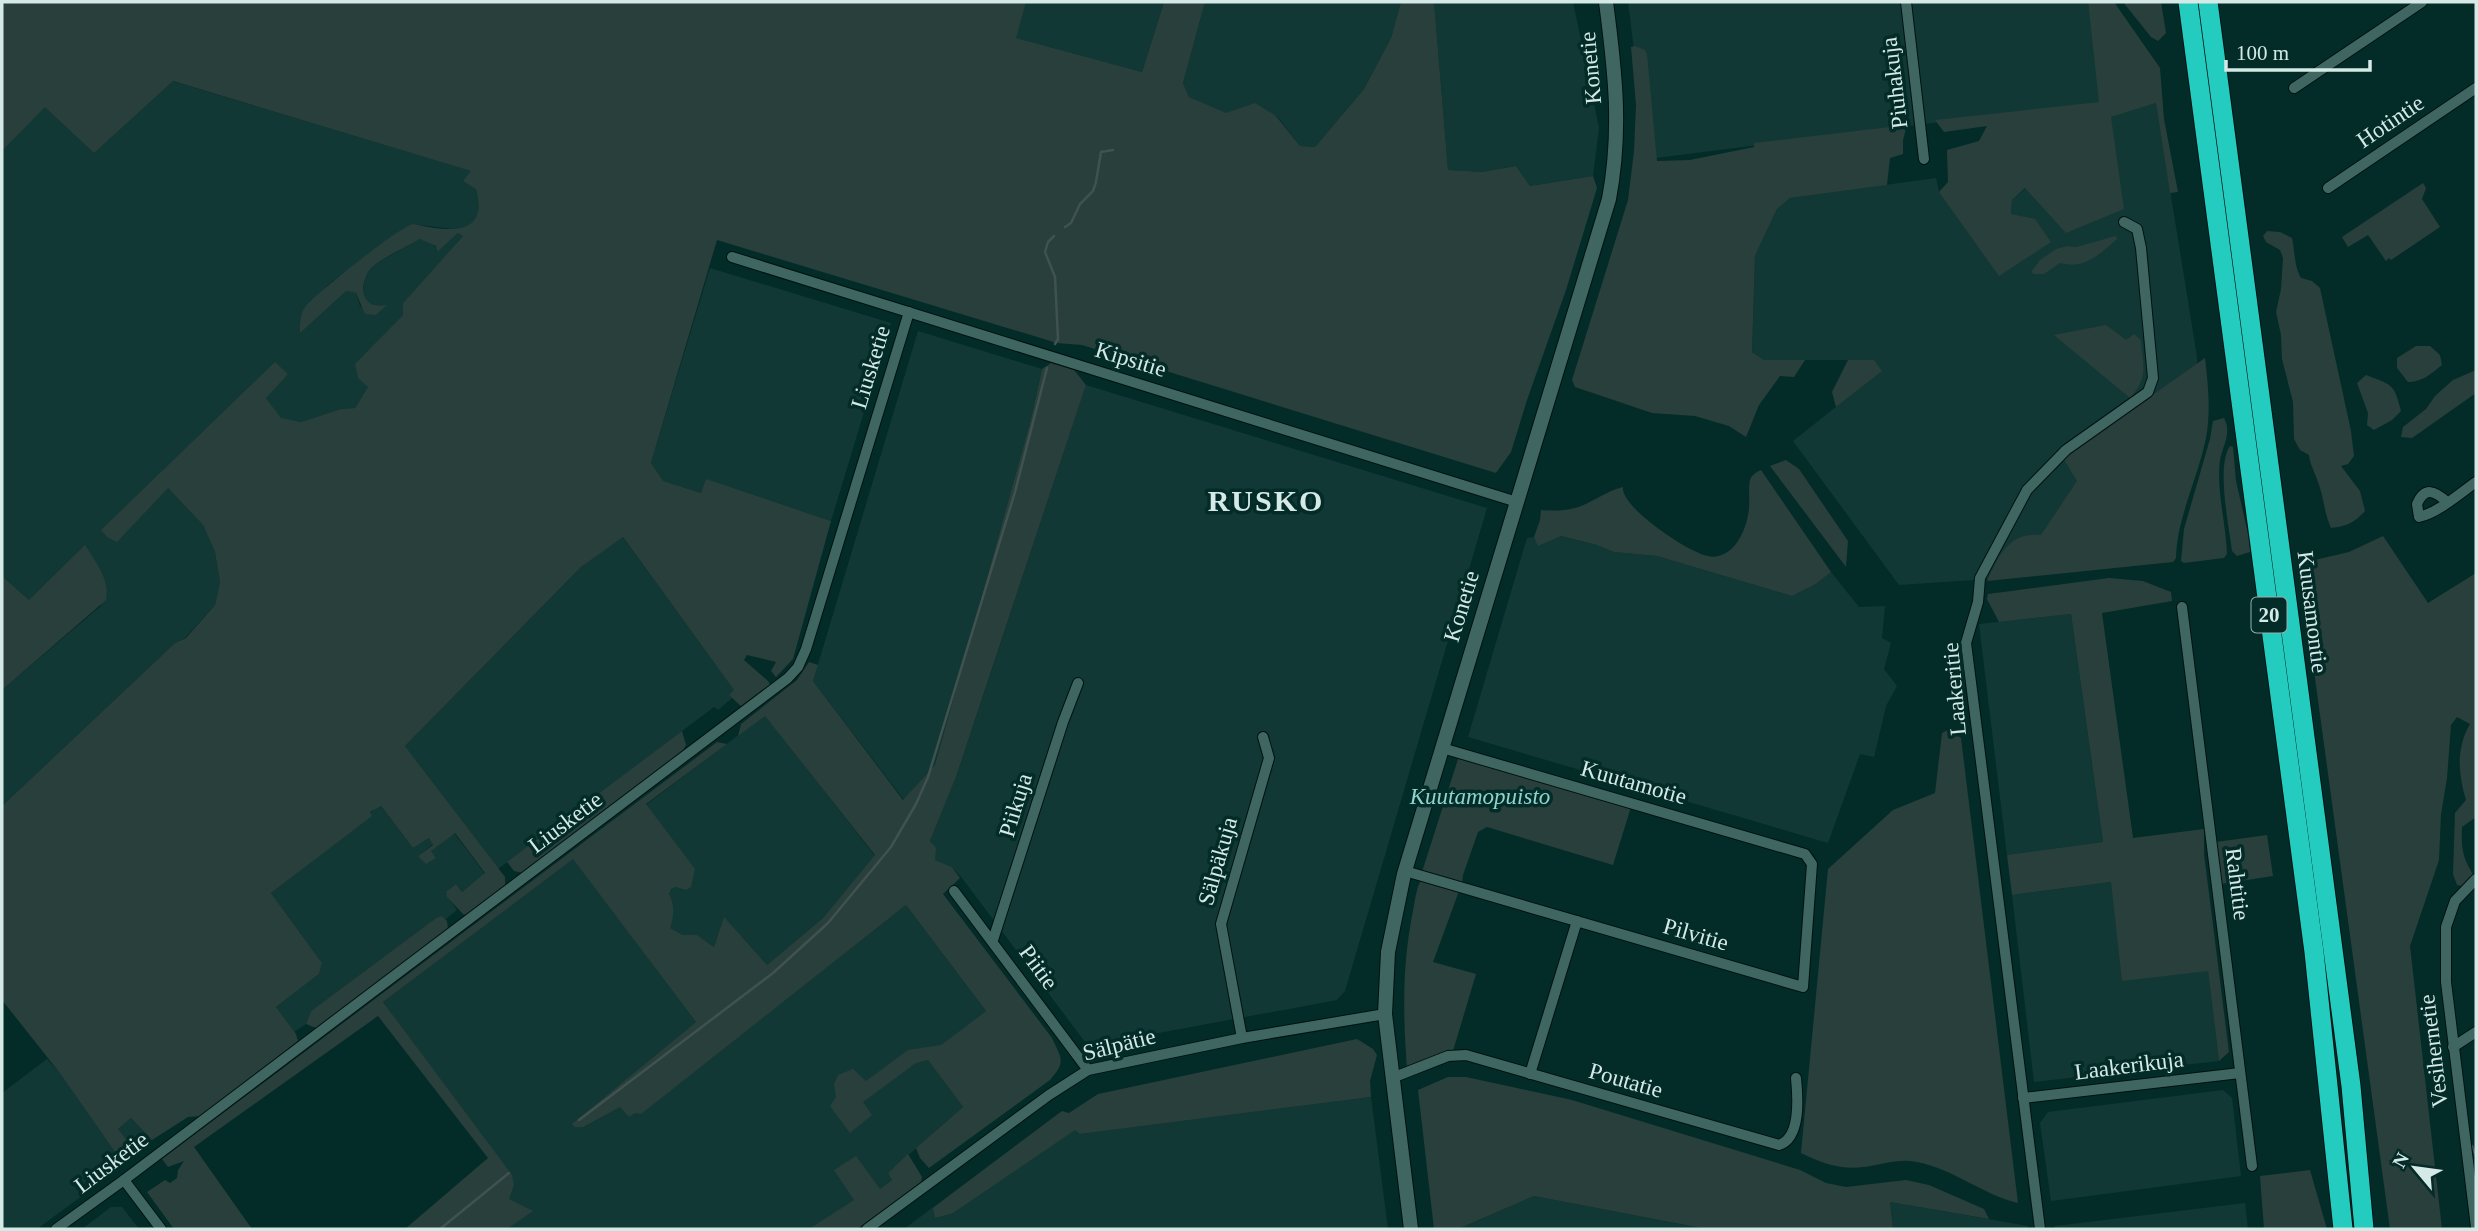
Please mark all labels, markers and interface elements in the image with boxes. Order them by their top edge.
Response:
scale bar [2226,28,2370,72]
street label: Konetie [1575,31,1606,105]
street label: Piuhakuja [1876,36,1913,130]
text: 100 m [2236,41,2289,65]
street label: Hotintie [2352,90,2429,153]
street label: Liusketie [846,323,895,412]
street label: Kipsitie [1092,337,1169,382]
district label: RUSKO [1208,484,1324,517]
street label: Kuusamontie [2293,550,2332,674]
street label: Konetie [1439,568,1484,645]
road number: 20 [2252,598,2286,632]
street label: Laakeritie [1938,641,1971,736]
street label: Kuutamotie [1578,755,1690,809]
street label: Piikuja [994,770,1037,840]
park label: Kuutamopuisto [1409,784,1550,809]
street label: Liusketie [524,787,607,858]
street label: Sälpäkuja [1193,814,1242,908]
street label: Rahtitie [2221,846,2254,922]
street label: Pilvitie [1660,913,1731,956]
street label: Piitie [1014,940,1063,994]
street label: Vesihernetie [2414,993,2453,1109]
street label: Sälpätie [1080,1023,1158,1066]
street label: Laakerikuja [2073,1046,2185,1085]
street label: Poutatie [1586,1058,1666,1103]
street label: Liusketie [70,1127,153,1198]
north arrow [2380,1133,2450,1203]
text: N [2388,1149,2413,1171]

